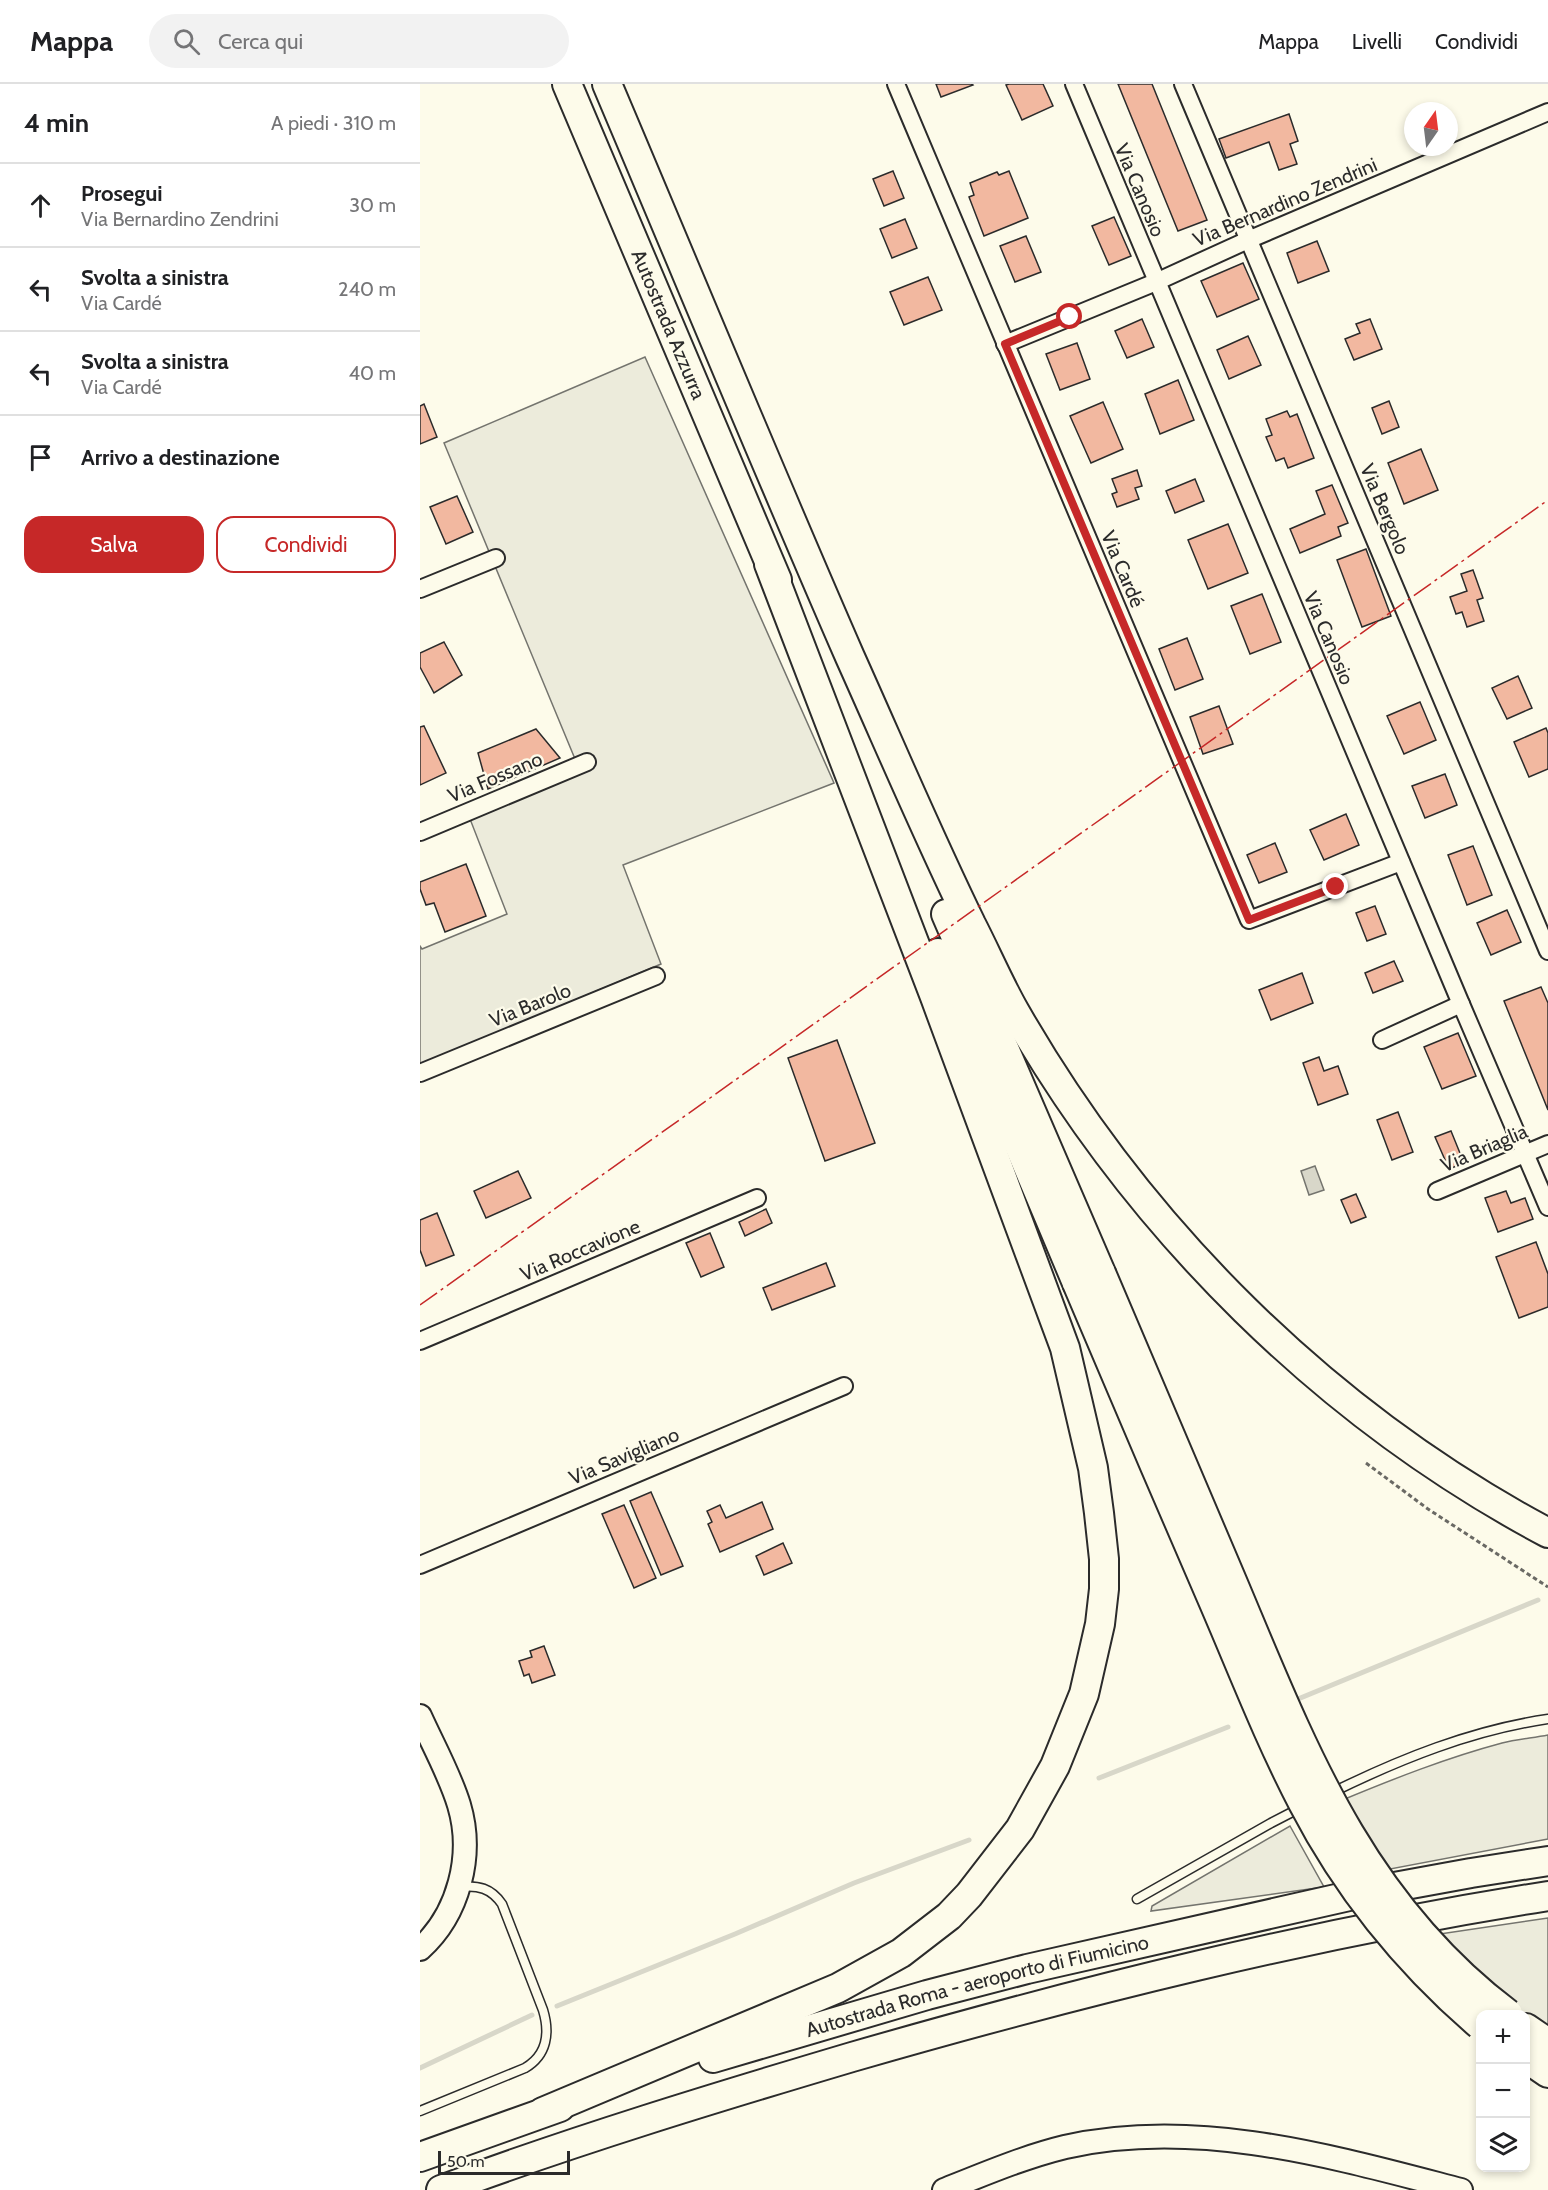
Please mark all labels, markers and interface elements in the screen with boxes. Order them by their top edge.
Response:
search box [149,14,569,68]
text: Mappa [30,24,113,58]
icon: search [170,25,203,58]
text: Cerca qui [218,28,303,55]
text: Mappa [1258,29,1319,54]
text: Livelli [1352,29,1402,54]
text: Condividi [1435,29,1518,54]
north arrow [1404,102,1458,156]
text: 4 min [24,107,89,139]
text: A piedi · 310 m [271,111,396,135]
street label: Via Canosio [1110,140,1170,240]
street label: Via Bernardino Zendrini [1189,152,1381,252]
text: Prosegui [81,180,163,207]
icon: ahead [24,189,57,222]
text: 30 m [349,193,396,217]
text: Via Bernardino Zendrini [81,207,279,231]
street label: Autostrada Azzurra [627,246,711,403]
text: Svolta a sinistra [81,264,229,291]
icon: left [24,273,57,306]
text: 240 m [338,277,396,301]
text: Via Cardé [81,291,162,315]
route start [1056,303,1082,329]
text: Svolta a sinistra [81,348,229,375]
icon: left [24,357,57,390]
text: 40 m [348,361,396,385]
text: Via Cardé [81,375,162,399]
icon: arrive [24,441,57,474]
text: Arrivo a destinazione [81,444,279,471]
street label: Via Bergolo [1355,460,1415,558]
button: Salva [24,516,204,573]
button: Condividi [216,516,396,573]
street label: Via Cardé [1096,527,1150,611]
street label: Via Canosio [1299,588,1359,688]
street label: Via Fossano [444,746,546,808]
route end [1322,873,1348,899]
street label: Via Barolo [486,978,574,1032]
street label: Via Briaglia [1437,1119,1531,1177]
street label: Via Roccavione [516,1214,644,1286]
street label: Via Savigliano [565,1422,683,1490]
street label: Autostrada Roma - aeroporto di Fiumicino [803,1930,1151,2042]
map controls [1476,2010,1530,2172]
button: + [1476,2010,1530,2064]
button: − [1476,2064,1530,2118]
button: layers [1476,2118,1530,2172]
scale bar [438,2148,570,2176]
text: 50 m [447,2152,484,2171]

